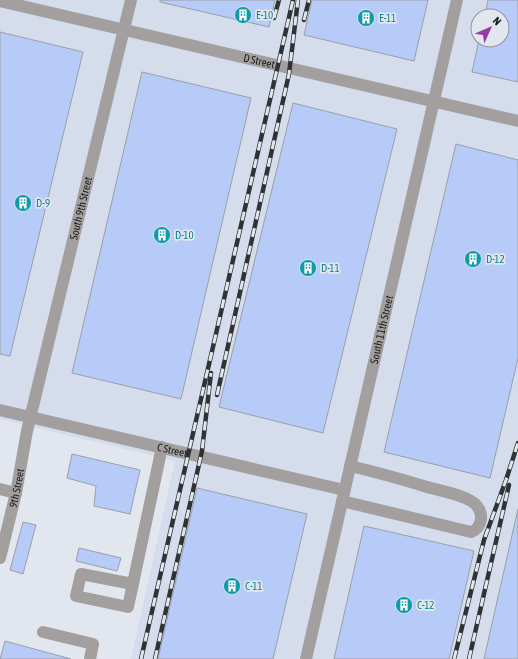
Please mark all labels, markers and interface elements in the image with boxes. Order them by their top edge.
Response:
building icon: E-10 [233,5,253,25]
building icon: E-11 [356,8,376,28]
north arrow [470,8,510,48]
place label: E-10 [256,9,273,21]
place label: E-11 [379,12,396,24]
text: N [491,14,504,27]
street label: D Street [242,52,276,70]
street label: South 9th Street [67,176,94,241]
building icon: D-9 [13,193,33,213]
place label: D-9 [36,197,50,209]
building icon: D-10 [152,225,172,245]
place label: D-10 [175,229,194,241]
building icon: D-12 [463,249,483,269]
place label: D-12 [486,253,505,265]
building icon: D-11 [298,258,318,278]
place label: D-11 [321,262,340,274]
street label: South 11th Street [368,294,395,365]
street label: C Street [156,441,189,459]
street label: 9th Street [7,468,26,509]
building icon: C-11 [222,576,242,596]
place label: C-11 [245,580,263,592]
building icon: C-12 [394,595,414,615]
place label: C-12 [417,599,435,611]

